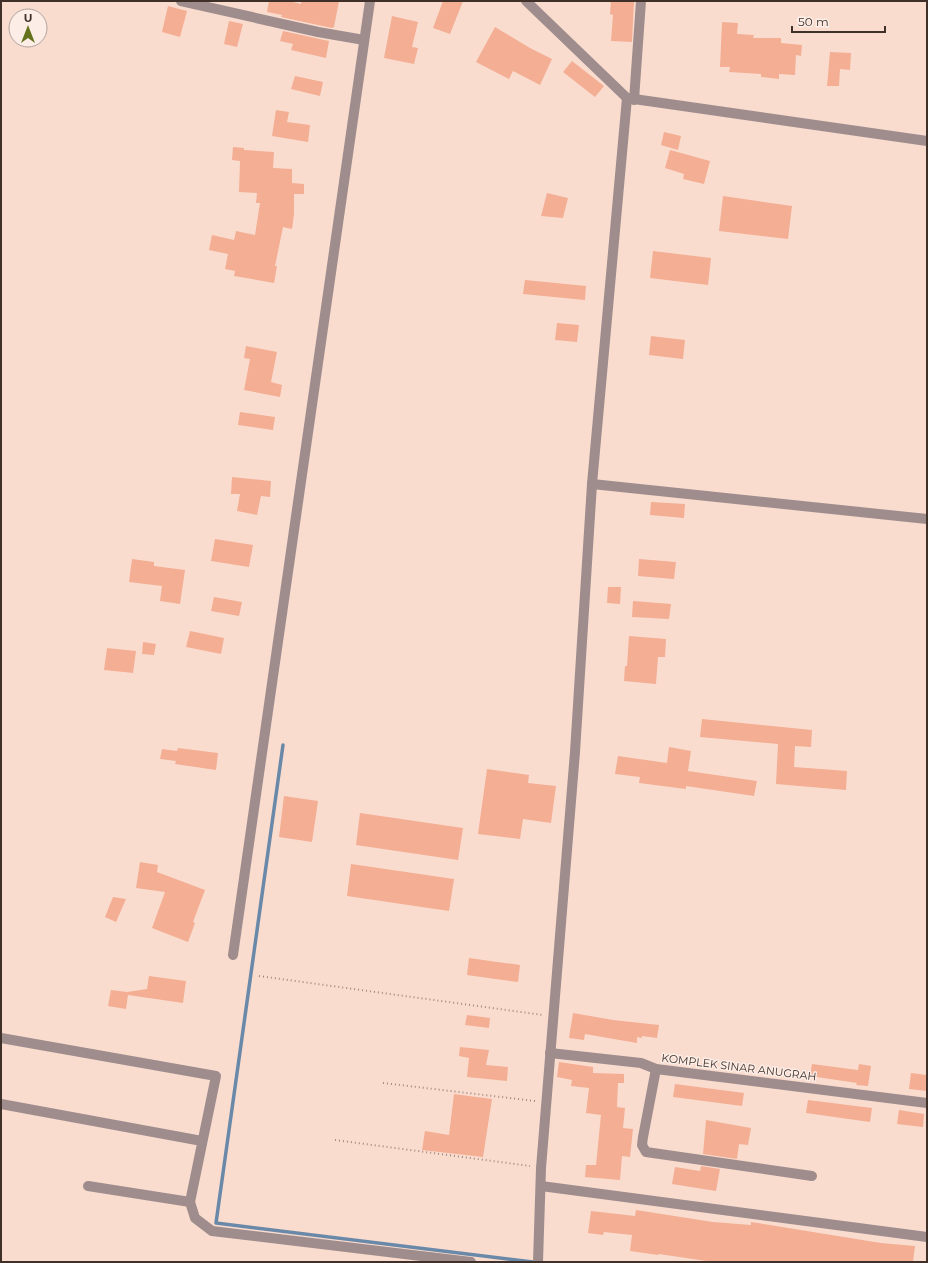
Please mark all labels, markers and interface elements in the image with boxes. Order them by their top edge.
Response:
north arrow [8,8,48,48]
scale bar [792,8,885,34]
text: U [24,11,32,25]
text: 50 m [798,14,829,29]
street label: KOMPLEK SINAR ANUGRAH [661,1051,817,1083]

